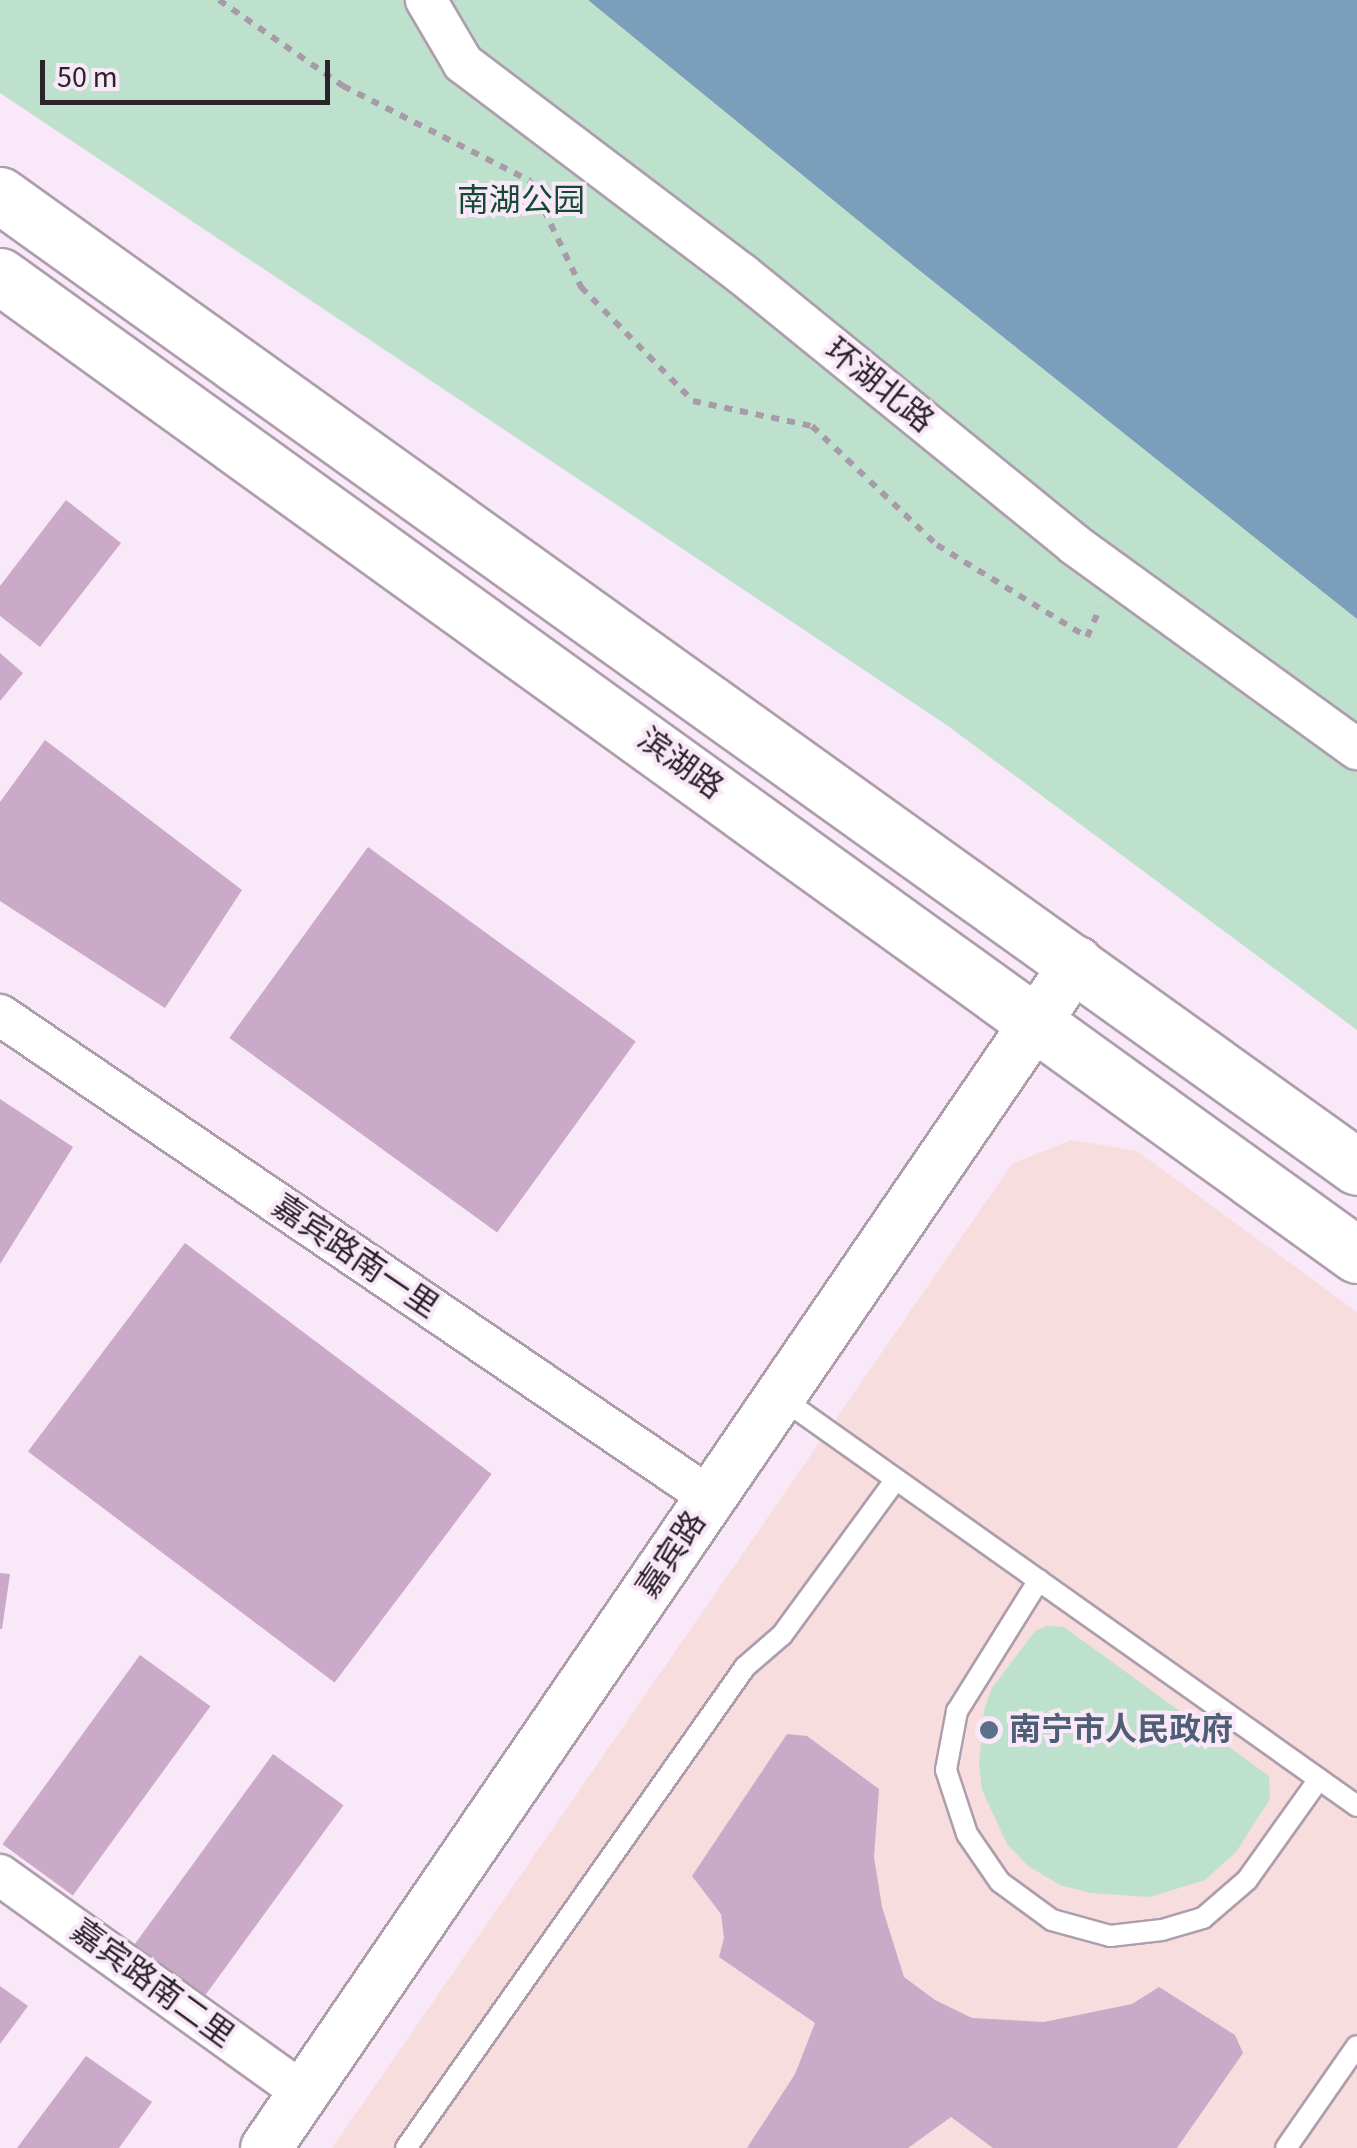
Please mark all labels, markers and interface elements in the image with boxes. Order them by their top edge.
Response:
scale bar [45,40,335,102]
text: 50 m [57,56,118,99]
park label: 南湖公园 [457,182,585,220]
street label: 环湖北路 [817,331,941,441]
street label: 滨湖路 [630,720,730,808]
street label: 嘉宾路南一里 [265,1187,445,1327]
street label: 嘉宾路 [629,1504,715,1606]
place label: 南宁市人民政府 [1009,1711,1233,1749]
marker: 南宁市人民政府 [978,1719,1000,1741]
street label: 嘉宾路南二里 [63,1912,241,2056]

